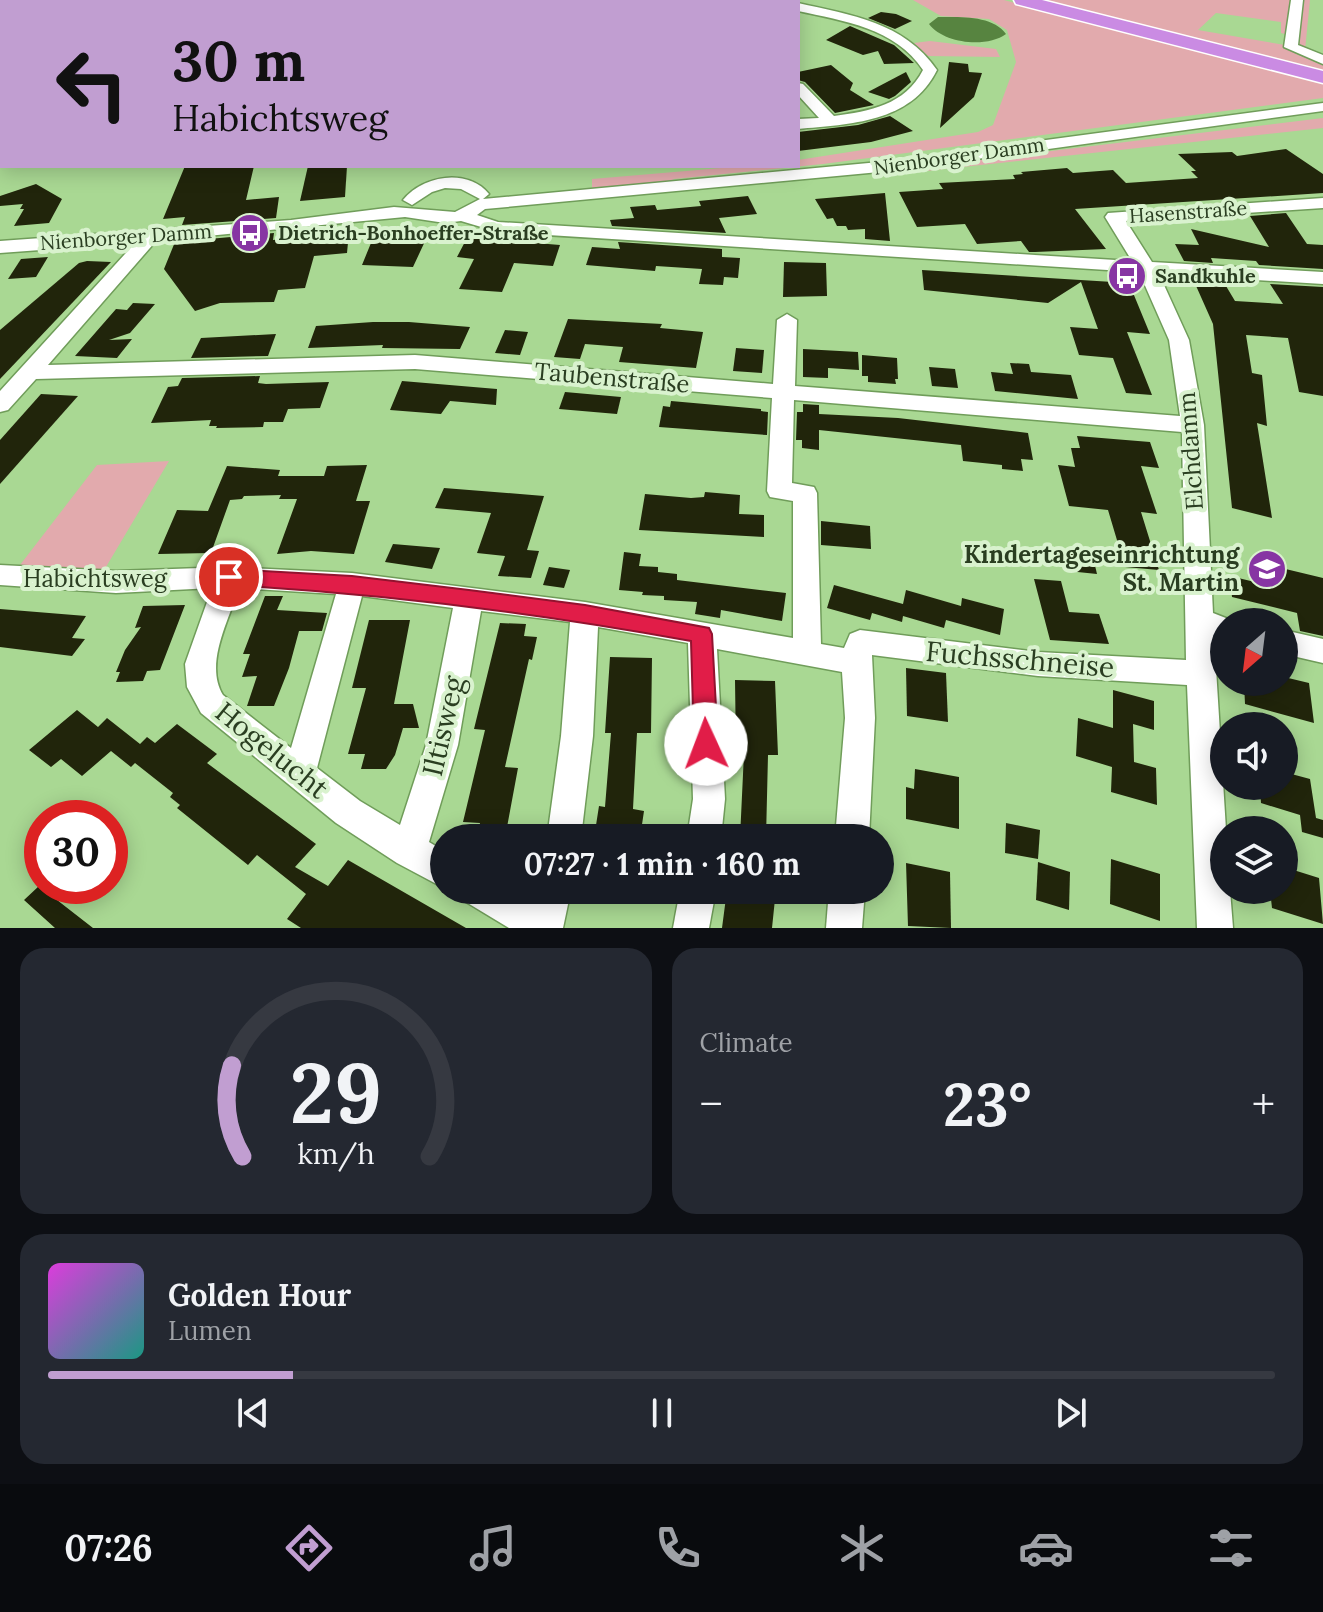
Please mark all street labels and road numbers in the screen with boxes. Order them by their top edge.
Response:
street label: Nienborger Damm [872,131,1046,180]
street label: Hasenstraße [1128,195,1248,228]
street label: Nienborger Damm [39,218,213,255]
street label: Taubenstraße [533,355,691,400]
street label: Elchdamm [1171,391,1210,511]
street label: Habichtsweg [23,563,168,594]
street label: Fuchsschneise [924,633,1116,685]
street label: Iltisweg [414,672,472,779]
street label: Hogelucht [208,694,336,806]

